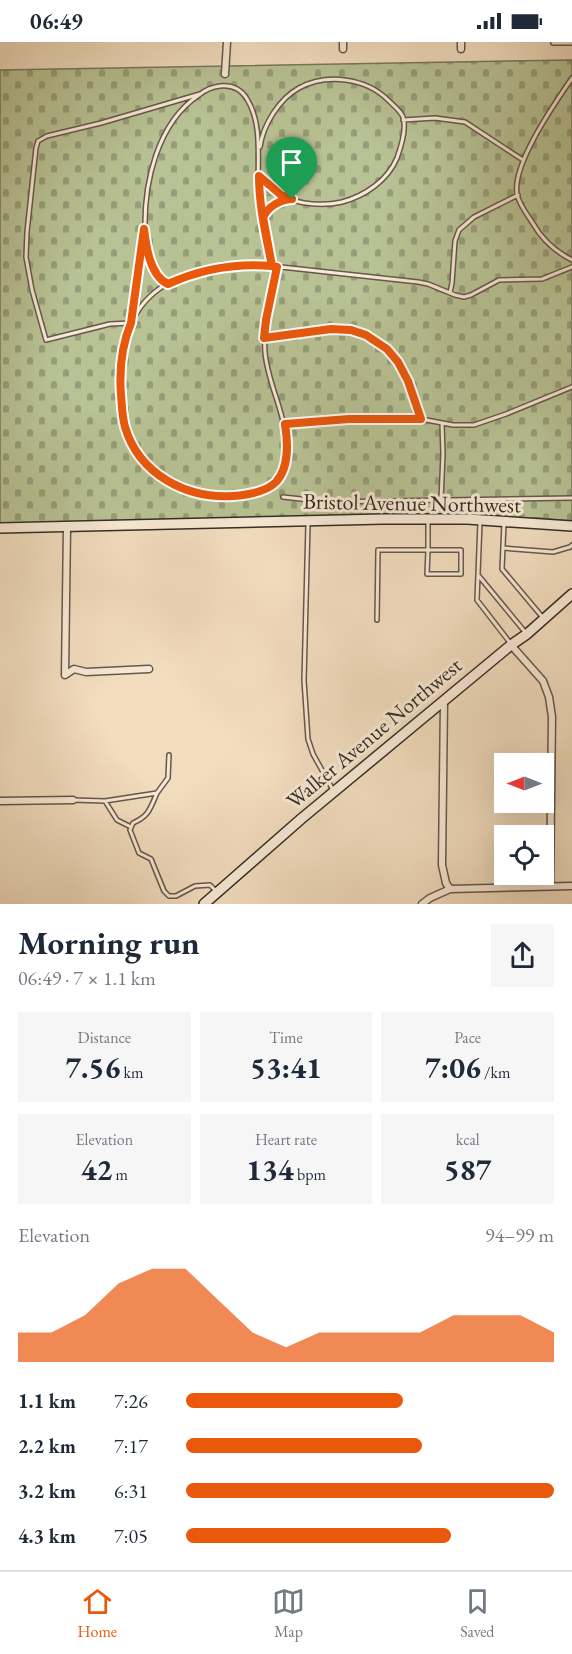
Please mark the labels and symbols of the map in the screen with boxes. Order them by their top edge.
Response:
pin [266,137,317,199]
street label: Bristol Avenue Northwest [303,487,521,519]
street label: Walker Avenue Northwest [280,651,468,815]
north arrow [494,753,554,813]

